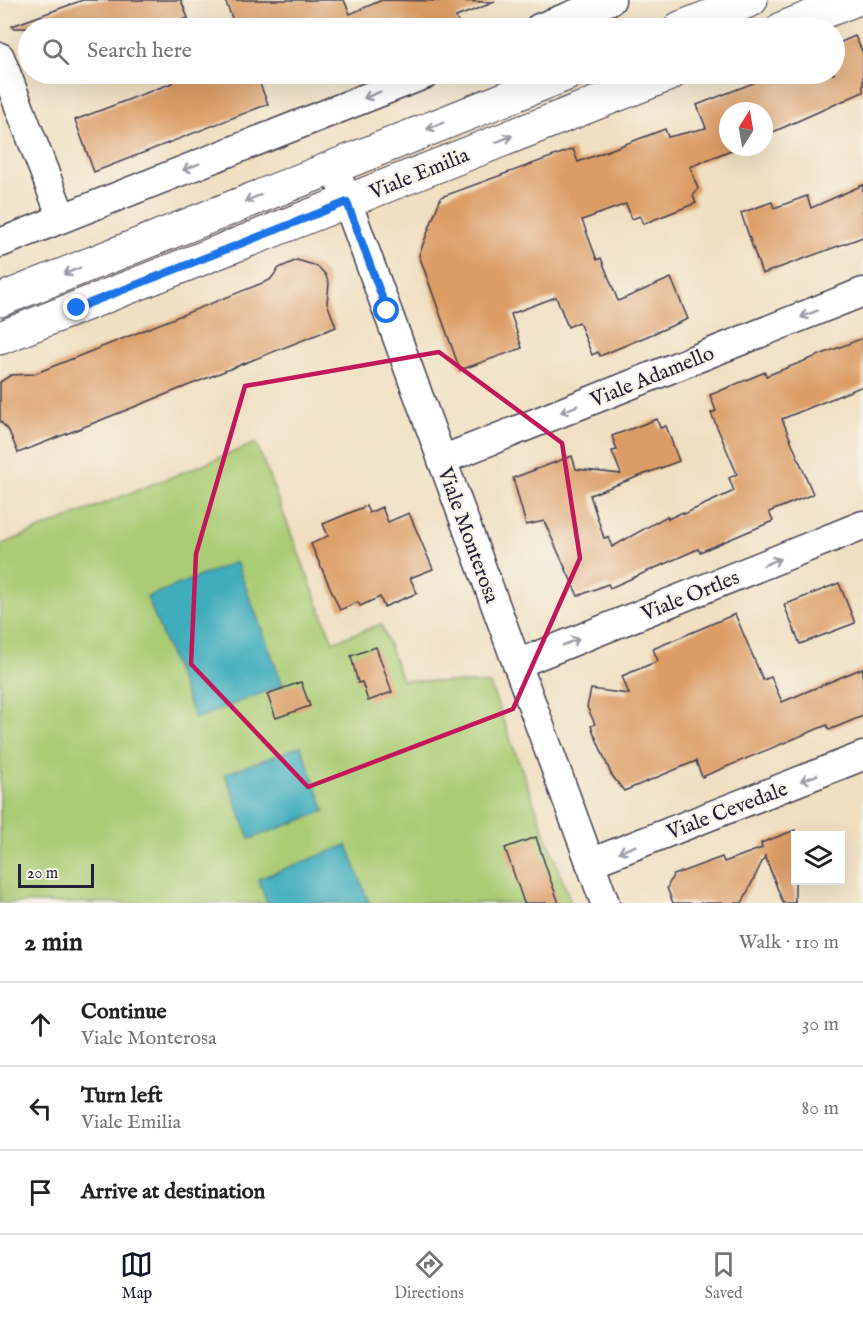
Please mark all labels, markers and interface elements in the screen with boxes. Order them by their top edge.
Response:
search box [18,18,845,84]
icon: search [39,35,72,68]
text: Search here [87,37,192,65]
one-way arrow [363,90,382,101]
north arrow [719,102,773,156]
one-way arrow [426,121,444,132]
one-way arrow [494,133,513,144]
street label: Viale Emilia [365,142,474,207]
one-way arrow [182,162,200,173]
one-way arrow [245,193,263,204]
one-way arrow [64,266,82,277]
route end [63,294,89,320]
route start [373,297,399,323]
one-way arrow [800,309,818,320]
street label: Viale Adamello [586,340,718,415]
one-way arrow [560,404,579,415]
street label: Viale Monterosa [430,463,505,608]
one-way arrow [762,556,780,567]
street label: Viale Ortles [637,565,744,629]
one-way arrow [562,636,580,647]
one-way arrow [800,773,818,784]
street label: Viale Cevedale [662,776,792,847]
map controls [791,831,845,885]
button: layers [791,831,845,885]
one-way arrow [618,844,637,855]
scale bar [18,861,94,888]
text: 20 m [27,864,58,884]
text: 2 min [24,926,83,959]
text: Walk · 110 m [739,930,839,955]
text: Continue [81,998,167,1026]
icon: ahead [24,1008,57,1041]
text: 30 m [802,1012,839,1037]
text: Viale Monterosa [81,1026,217,1051]
text: Turn left [81,1082,163,1110]
icon: left [24,1092,57,1125]
text: 80 m [802,1096,839,1121]
text: Viale Emilia [81,1110,181,1135]
icon: arrive [24,1176,57,1209]
text: Arrive at destination [81,1178,265,1206]
tab: Map [120,1248,153,1304]
tab: Directions [394,1248,464,1304]
tab: Saved [705,1248,743,1304]

